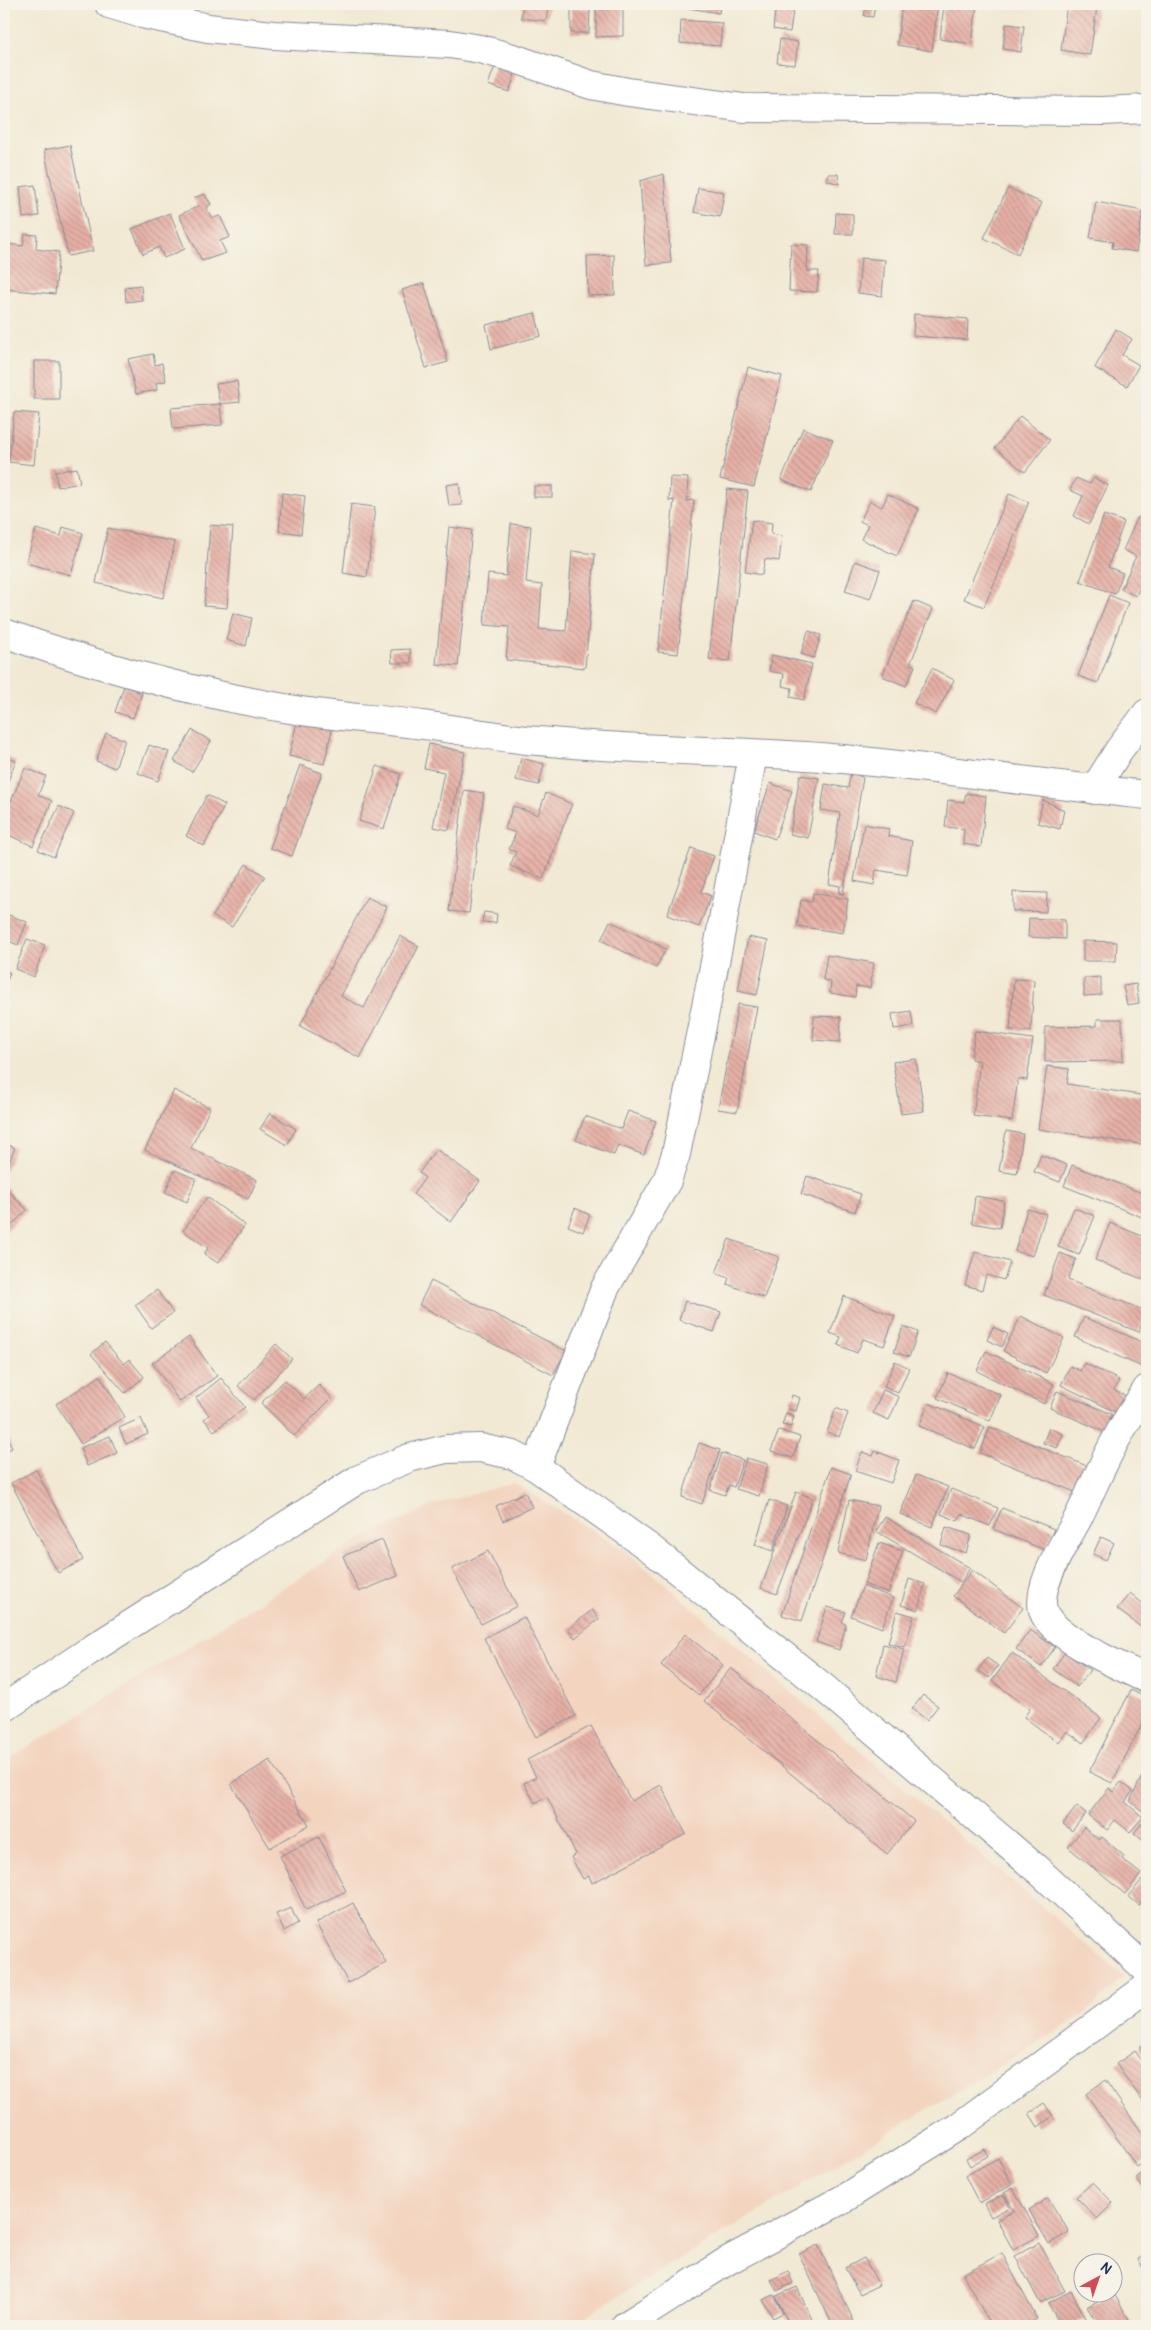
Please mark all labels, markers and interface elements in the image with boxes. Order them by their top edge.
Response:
north arrow [1074,2252,1124,2302]
text: N [1097,2259,1115,2278]

